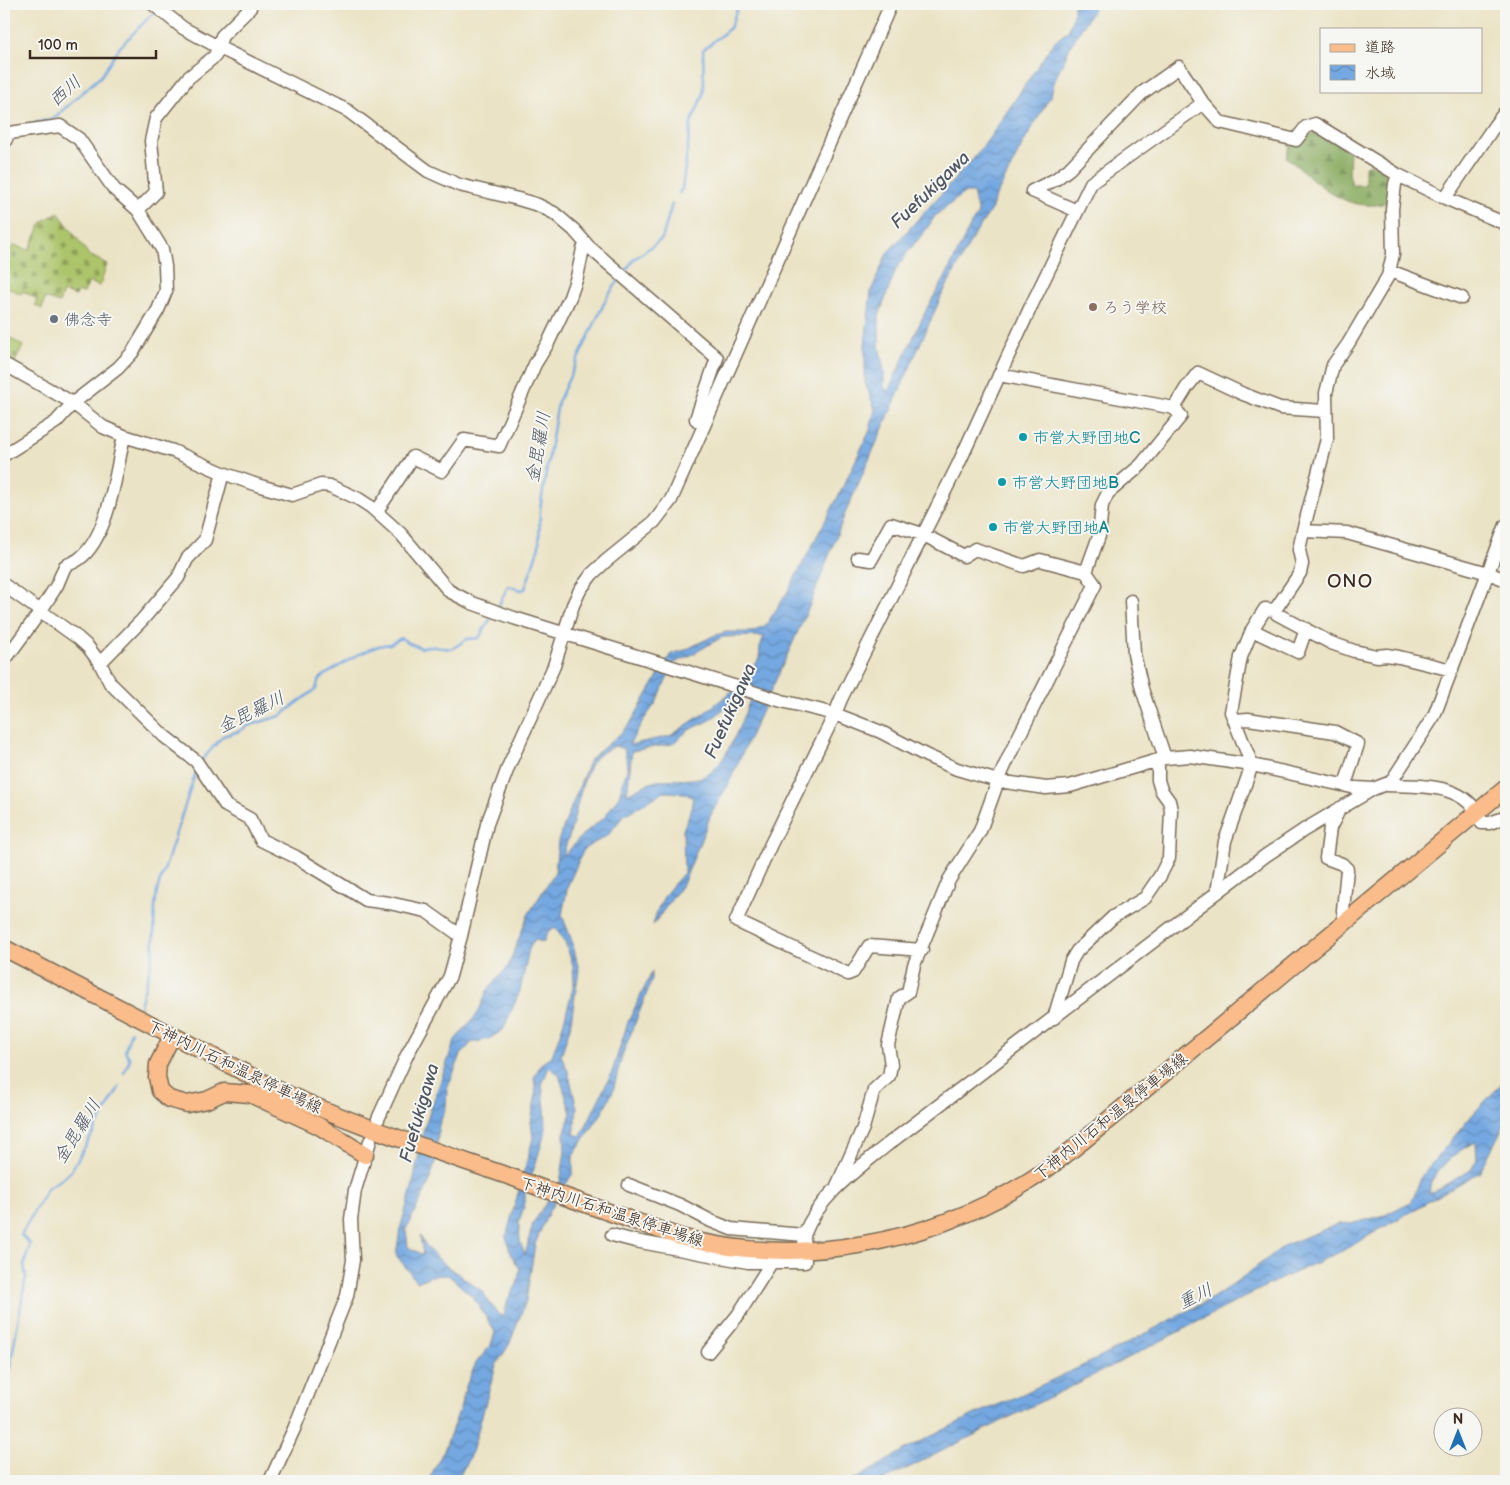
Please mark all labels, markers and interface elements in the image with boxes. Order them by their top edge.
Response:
scale bar [30,28,156,60]
legend [1320,28,1482,92]
text: 100 m [38,36,78,55]
text: 道路 [1365,38,1395,57]
text: 水域 [1365,64,1395,83]
water label: 西川 [45,72,86,111]
water label: Fuefukigawa [886,148,974,233]
place label: ろう学校 [1103,299,1167,318]
marker: ろう学校 [1087,301,1099,313]
place label: 佛念寺 [64,311,112,330]
marker: 佛念寺 [48,313,60,325]
water label: 金毘羅川 [522,410,555,484]
place label: 市営大野団地C [1033,429,1140,448]
marker: 市営大野団地C [1017,431,1029,443]
place label: 市営大野団地B [1012,474,1119,493]
marker: 市営大野団地B [996,476,1008,488]
place label: 市営大野団地A [1003,519,1109,538]
marker: 市営大野団地A [987,521,999,533]
district label: ONO [1327,570,1373,593]
water label: Fuefukigawa [700,661,761,762]
water label: 金毘羅川 [214,687,288,738]
street label: 下神内川石和温泉停車場線 [144,1017,325,1118]
street label: 下神内川石和温泉停車場線 [1030,1049,1192,1185]
water label: Fuefukigawa [395,1061,444,1165]
water label: 金毘羅川 [49,1095,105,1167]
street label: 下神内川石和温泉停車場線 [517,1174,706,1251]
water label: 重川 [1174,1279,1216,1314]
north arrow [1432,1408,1482,1458]
text: N [1453,1411,1463,1428]

